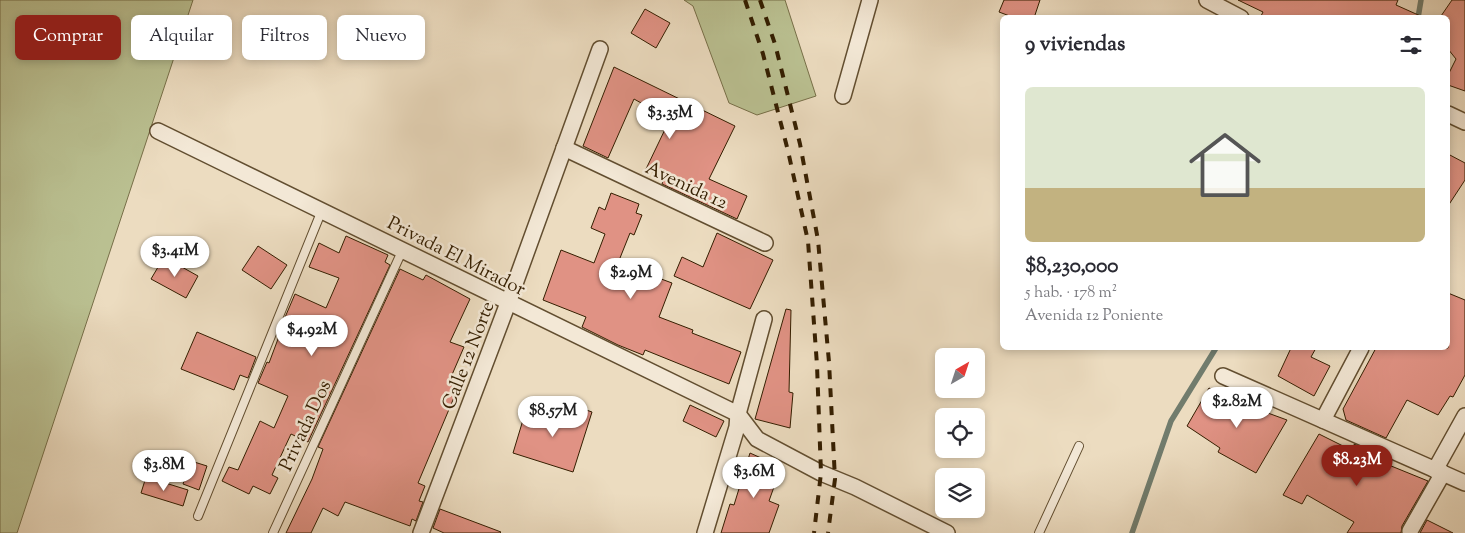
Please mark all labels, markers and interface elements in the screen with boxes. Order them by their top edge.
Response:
chip: Comprar [15,15,121,60]
chip: Alquilar [131,15,232,60]
chip: Filtros [242,15,327,60]
chip: Nuevo [337,15,425,60]
text: 9 viviendas [1025,30,1125,60]
icon: filters [1397,31,1425,59]
pin: $3.35M [629,98,711,140]
text: $3.35M [647,102,693,125]
icon: home [1180,120,1270,210]
street label: Avenida 12 [640,155,732,217]
street label: Privada El Mirador [382,211,530,304]
pin: $3.41M [134,236,216,278]
text: $3.41M [151,240,199,263]
text: $8,230,000 [1025,252,1118,282]
pin: $2.9M [596,258,666,300]
text: $2.9M [610,262,652,285]
text: 5 hab. · 178 m² [1025,282,1117,305]
street label: Calle 12 Norte [436,298,502,414]
text: Avenida 12 Poniente [1025,305,1163,328]
pin: $4.92M [271,314,353,357]
text: $4.92M [287,319,337,342]
north arrow [935,348,985,398]
map controls [935,348,985,518]
street label: Privada Dos [273,376,339,476]
pin: $2.82M [1196,386,1278,429]
text: $2.82M [1212,391,1262,414]
pin: $8.57M [512,396,594,438]
text: $8.57M [529,400,577,423]
button: locate [935,408,985,458]
pin: $8.23M [1316,444,1398,487]
text: $8.23M [1332,449,1382,472]
pin: $3.8M [129,450,199,492]
text: $3.8M [143,454,185,477]
pin: $3.6M [719,456,789,499]
text: $3.6M [733,461,775,484]
button: layers [935,468,985,518]

